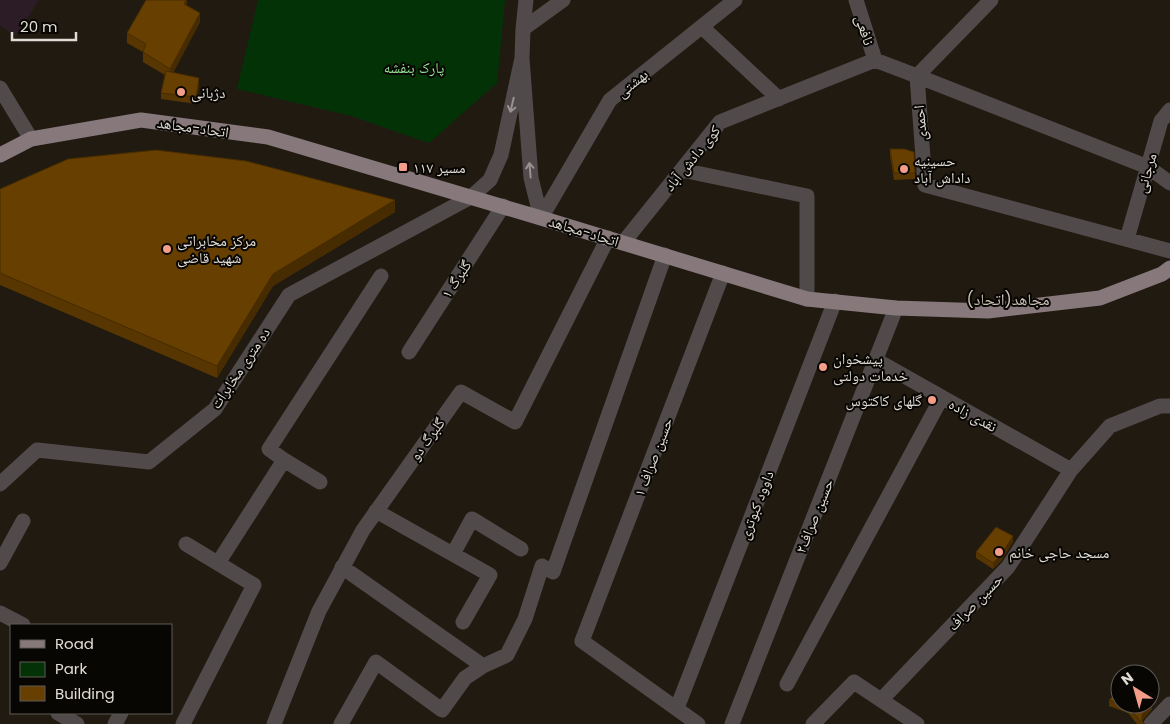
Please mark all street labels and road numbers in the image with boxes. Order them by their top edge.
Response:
street label: نافعی [850,12,880,48]
street label: بهشتی [612,64,652,102]
street label: احمدی [908,104,932,142]
street label: اتحاد-مجاهد [156,112,230,142]
street label: کوی دادش آباد [659,121,725,195]
street label: مرجانی [1130,150,1162,195]
street label: اتحاد-مجاهد [546,210,622,252]
street label: گلبرگ ۱ [436,255,476,302]
street label: ده متری مخابرات [205,323,275,413]
street label: نقدی زاده [945,393,1001,437]
street label: گلبرگ دو [404,413,450,465]
street label: حسین صراف ۱ [628,414,678,499]
street label: داوود کبوتری [733,468,779,542]
street label: حسین صراف۲ [790,475,839,556]
street label: حسین صراف [943,569,1008,635]

